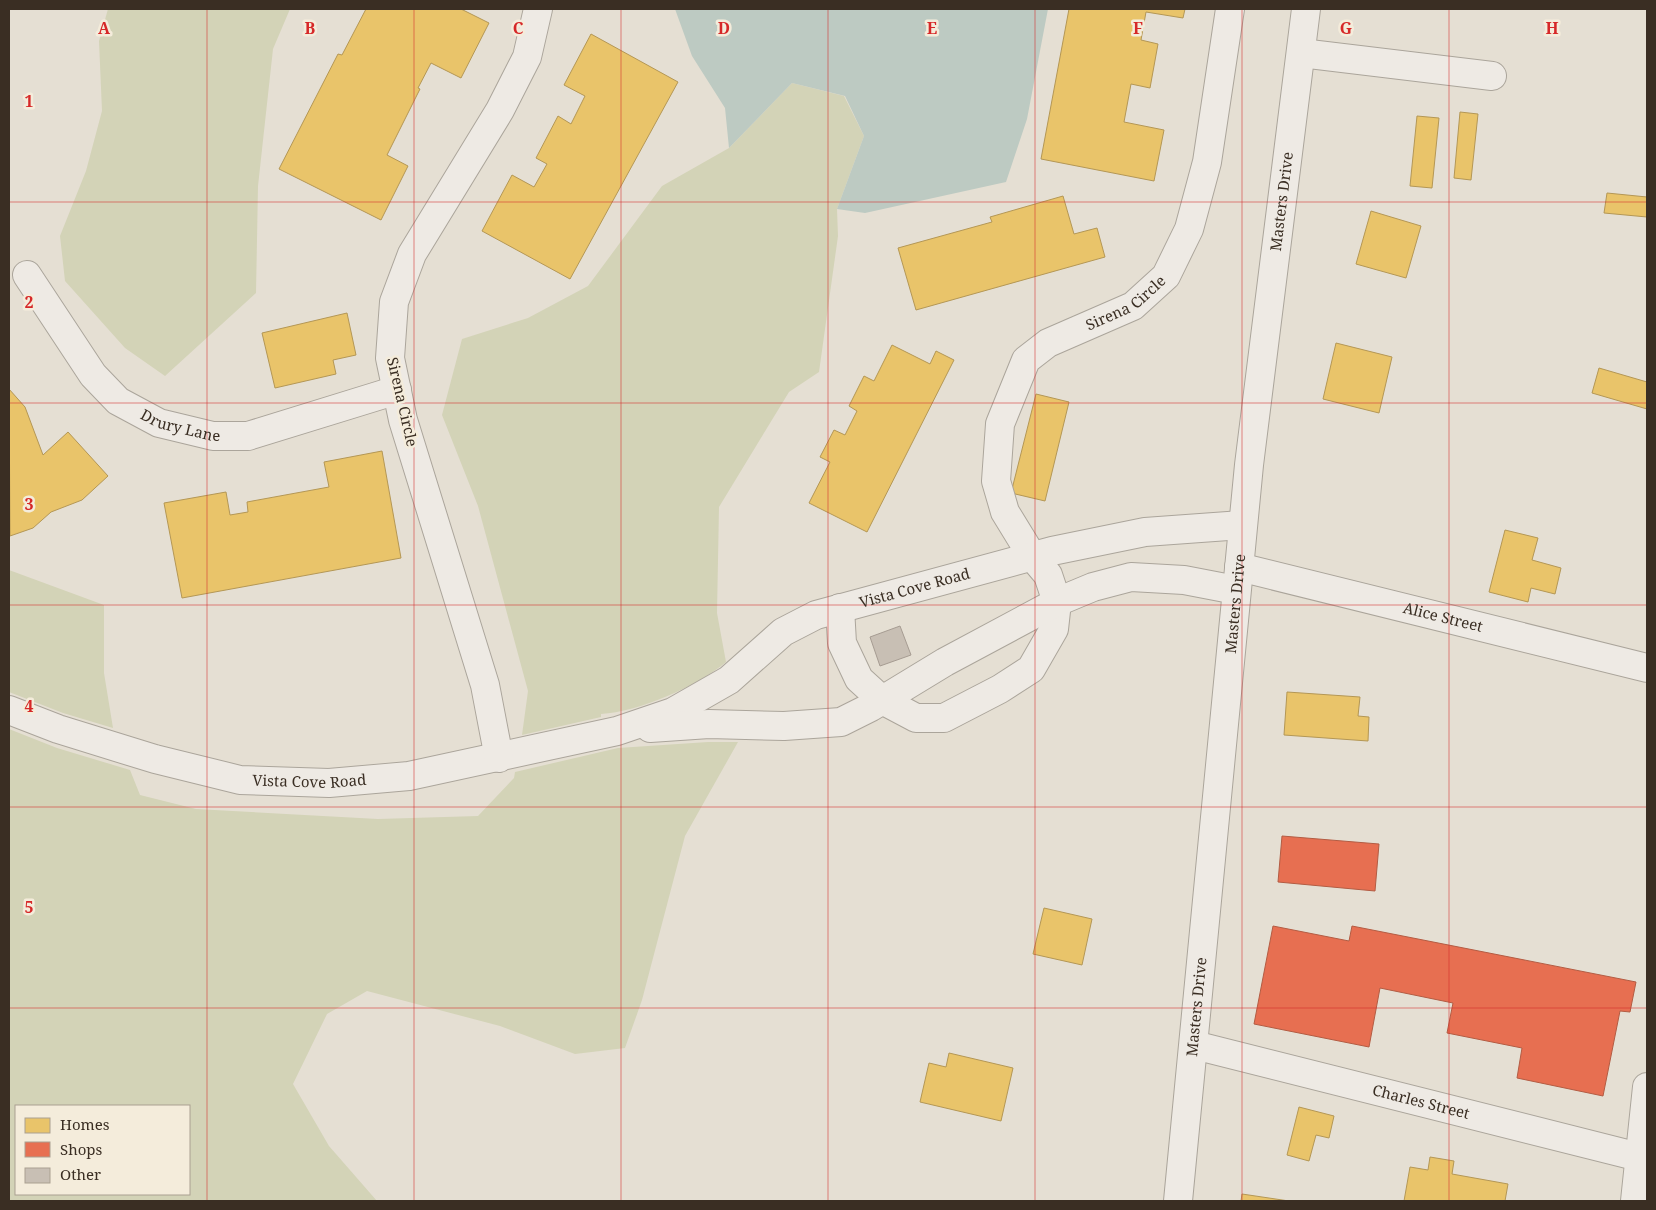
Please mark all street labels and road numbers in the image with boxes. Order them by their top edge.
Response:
street label: Masters Drive [1265,151,1297,252]
street label: Sirena Circle [1082,270,1169,334]
street label: Sirena Circle [383,355,423,448]
street label: Drury Lane [137,404,220,445]
street label: Masters Drive [1220,553,1249,654]
street label: Vista Cove Road [857,563,972,612]
street label: Alice Street [1401,597,1485,636]
street label: Vista Cove Road [252,769,367,792]
street label: Masters Drive [1181,956,1210,1057]
street label: Charles Street [1370,1079,1472,1123]

